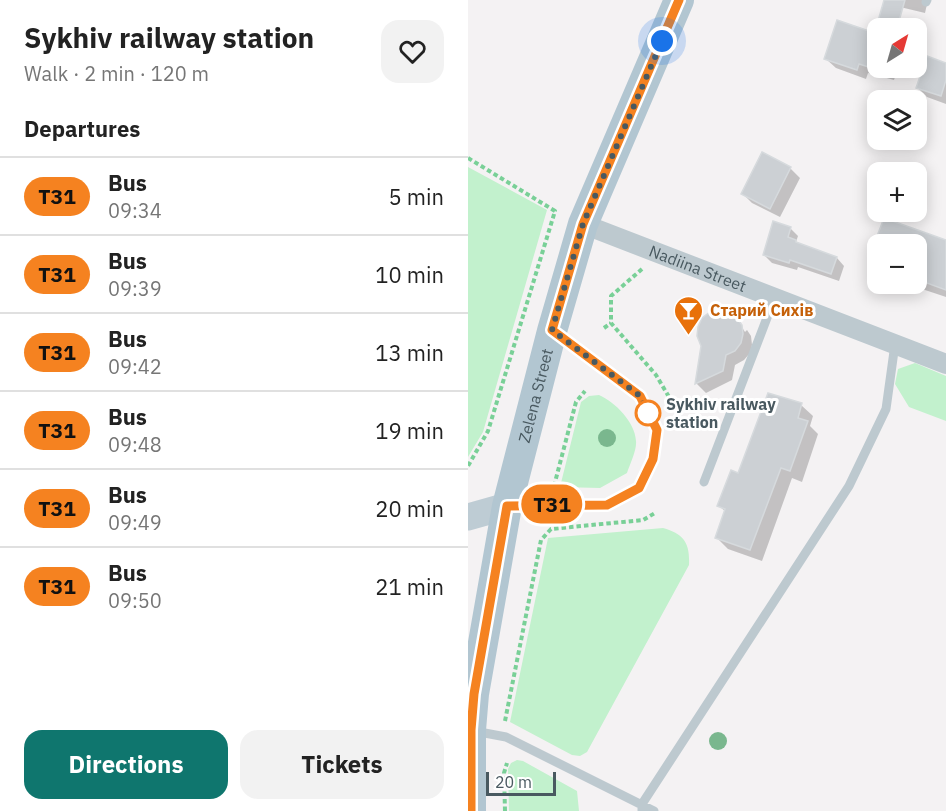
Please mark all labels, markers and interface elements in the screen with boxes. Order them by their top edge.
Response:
north arrow [867,18,927,78]
map controls [867,18,927,294]
text: Sykhiv railway station [24,19,314,56]
button: heart [381,20,444,83]
your location [647,26,677,56]
text: Walk · 2 min · 120 m [24,60,209,87]
button: layers [867,90,927,150]
text: Departures [24,114,140,143]
button: + [867,162,927,222]
text: Bus [108,168,147,197]
text: Т31 [38,182,76,210]
text: 5 min [388,182,444,211]
text: 09:34 [108,197,162,224]
button: − [867,234,927,294]
street label: Nadiina Street [646,240,749,296]
text: Bus [108,246,147,275]
text: Т31 [38,260,76,288]
text: 10 min [375,260,444,289]
text: 09:39 [108,275,162,302]
bar icon: Старий Сихів [673,294,705,336]
place label: Старий Сихів [710,300,813,320]
text: Bus [108,324,147,353]
text: Т31 [38,338,76,366]
text: 13 min [375,338,444,367]
street label: Zelena Street [514,346,557,445]
text: 09:42 [108,353,162,380]
place label: Sykhiv railway station [666,394,776,432]
marker: Sykhiv railway station [635,400,661,426]
text: Bus [108,402,147,431]
text: Т31 [38,416,76,444]
text: 19 min [375,416,444,445]
text: 09:48 [108,431,162,458]
text: Bus [108,480,147,509]
line badge: Т31 [518,484,586,524]
text: Т31 [533,490,571,518]
text: Т31 [38,494,76,522]
text: 20 min [375,494,444,523]
text: 09:49 [108,509,162,536]
text: Bus [108,558,147,587]
text: Т31 [38,572,76,600]
text: 21 min [375,572,444,601]
text: 09:50 [108,587,162,614]
button: Directions [24,730,228,799]
button: Tickets [240,730,444,799]
scale bar [486,769,556,796]
text: 20 m [495,772,532,792]

